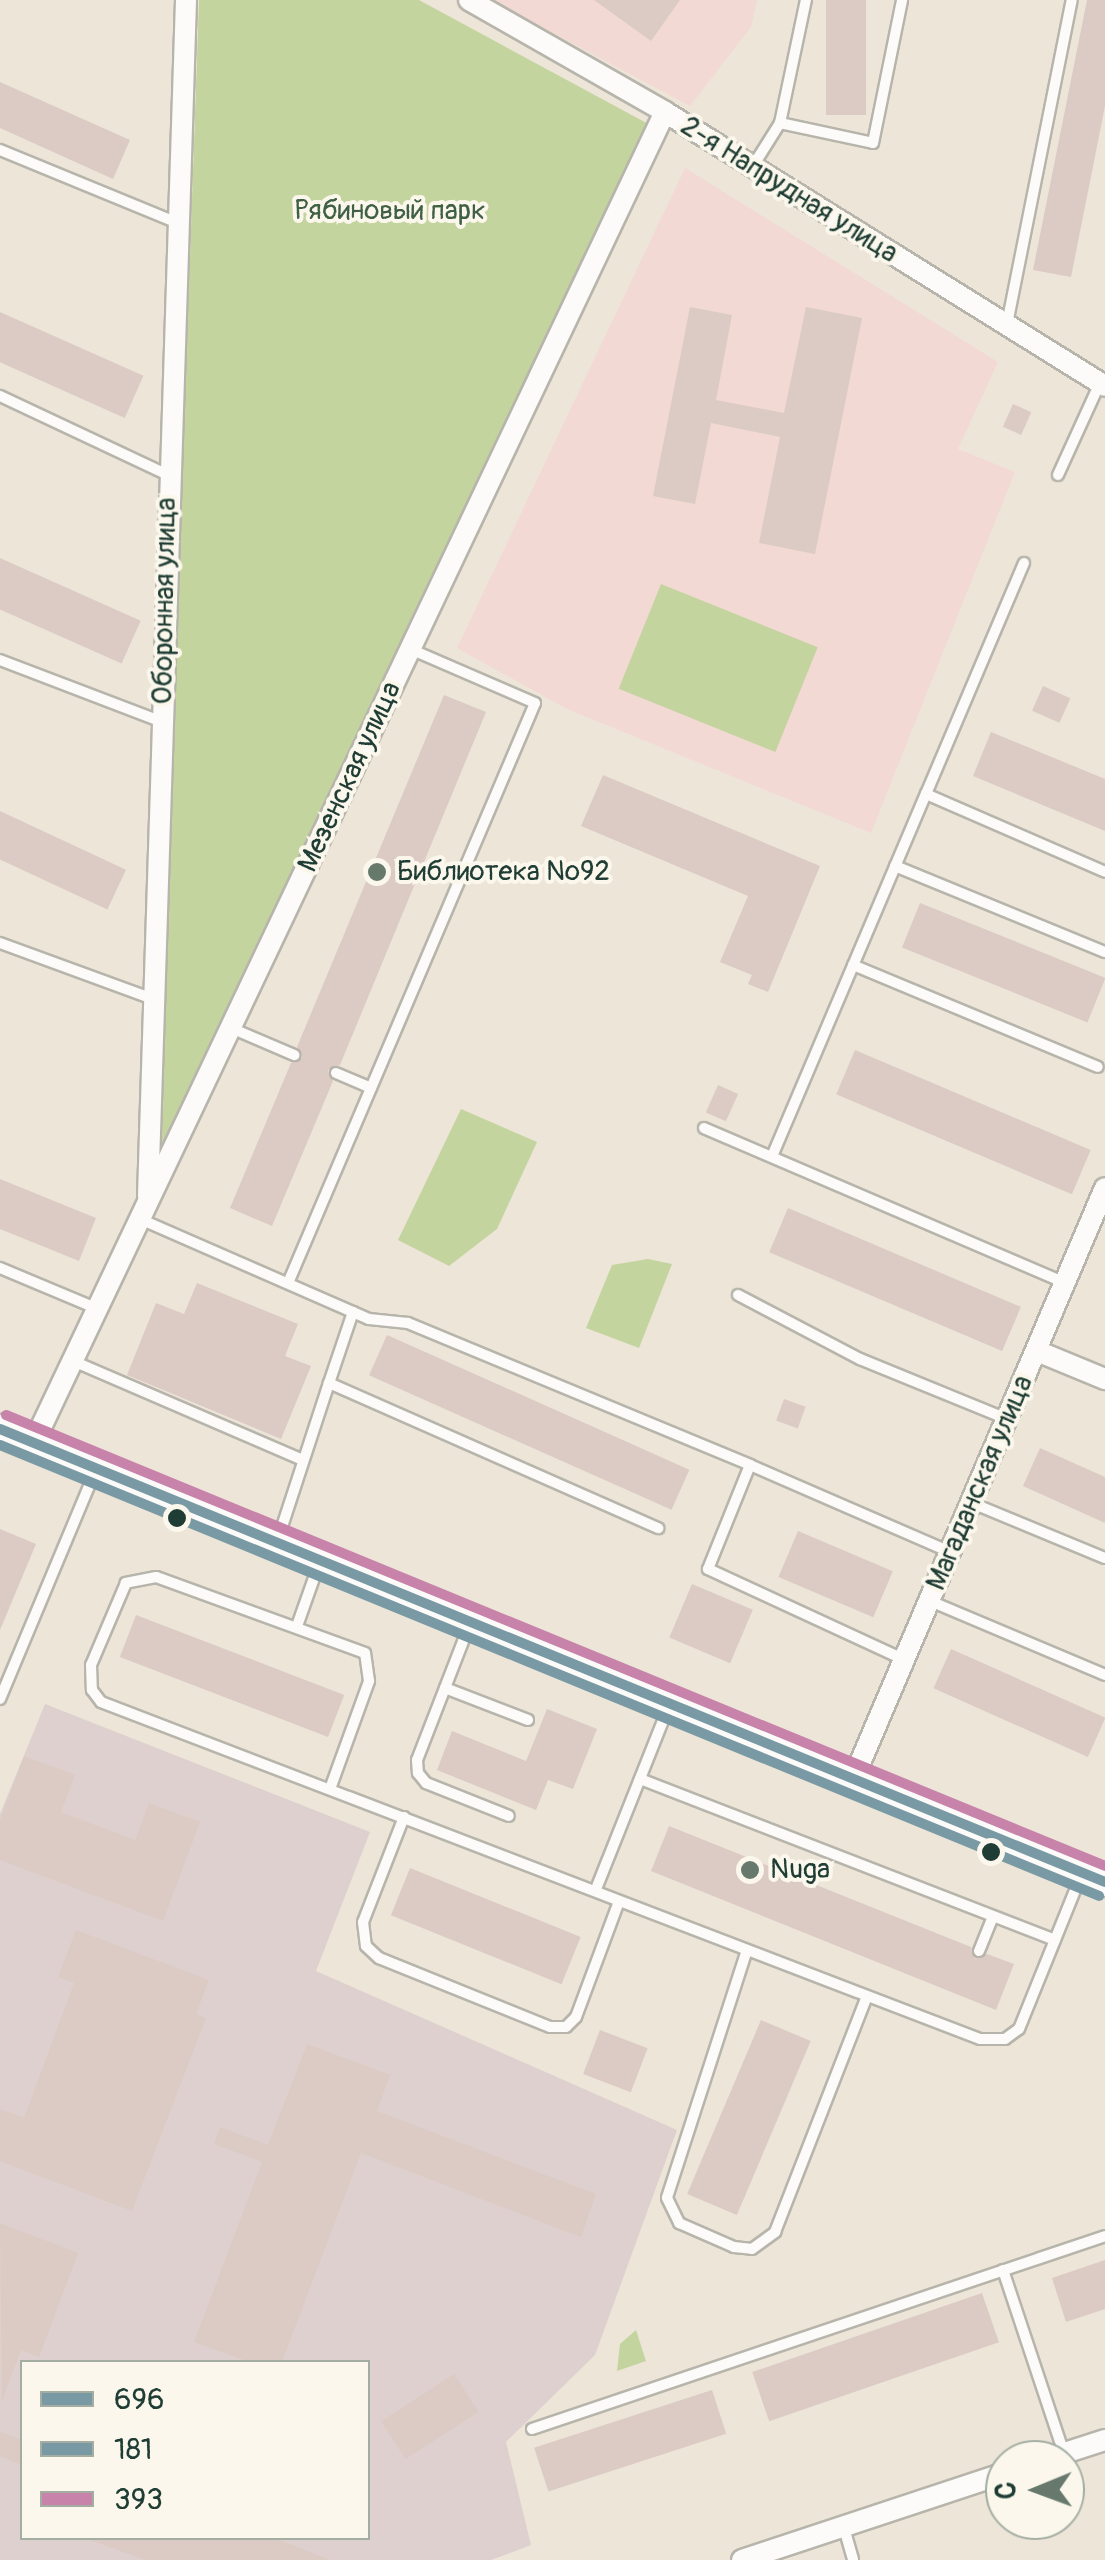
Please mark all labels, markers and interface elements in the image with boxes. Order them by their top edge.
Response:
street label: 2-я Напрудная улица [674,110,904,270]
park label: Рябиновый парк [295,194,485,228]
street label: Оборонная улица [146,497,184,705]
street label: Мезенская улица [291,677,409,877]
place label: Библиотека №92 [397,855,610,889]
marker: Библиотека №92 [366,861,388,883]
street label: Магаданская улица [920,1370,1040,1596]
unlabelled marker [167,1508,187,1528]
unlabelled marker [981,1842,1001,1862]
place label: Nuga [770,1853,830,1887]
marker: Nuga [739,1859,761,1881]
legend [20,2360,370,2540]
text: 696 [114,2381,164,2418]
text: 181 [114,2431,153,2468]
north arrow [985,2440,1085,2540]
text: 393 [114,2481,163,2518]
text: С [989,2482,1024,2499]

